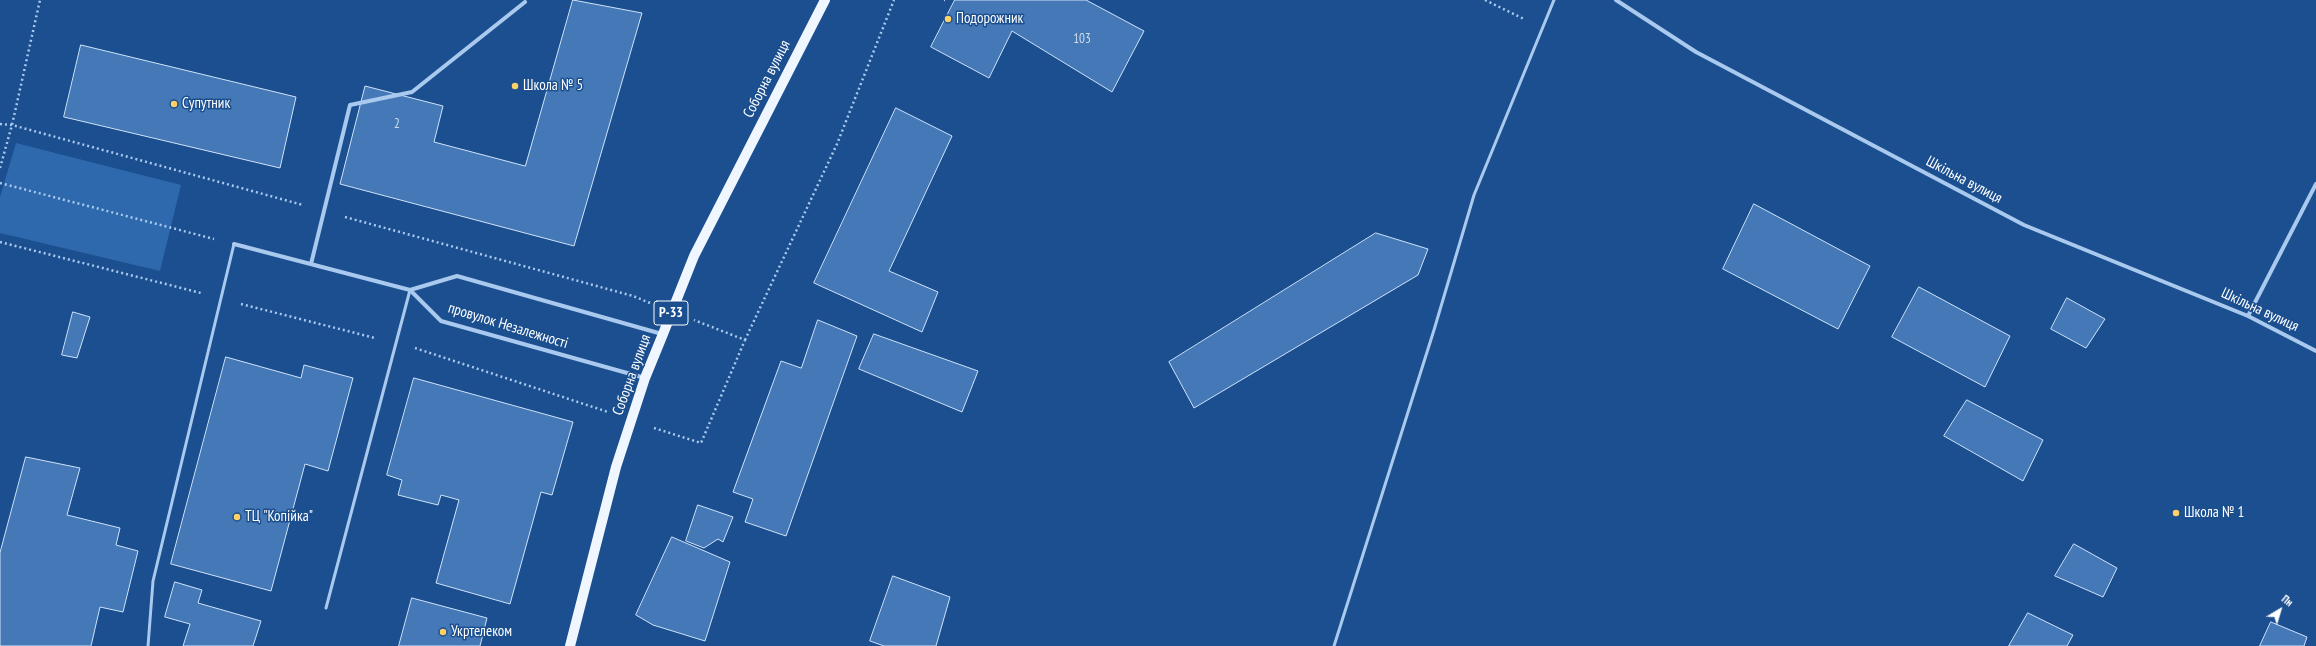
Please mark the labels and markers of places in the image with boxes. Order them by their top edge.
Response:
place label: Подорожник [956,10,1023,28]
marker: Подорожник [943,14,953,24]
place label: Школа № 5 [523,77,583,95]
marker: Школа № 5 [510,81,520,91]
place label: Супутник [182,95,230,113]
marker: Супутник [169,99,179,109]
place label: Школа № 1 [2184,504,2244,522]
place label: ТЦ "Копійка" [245,508,313,526]
marker: Школа № 1 [2171,508,2181,518]
marker: ТЦ "Копійка" [232,512,242,522]
place label: Укртелеком [451,623,512,641]
marker: Укртелеком [438,627,448,637]

